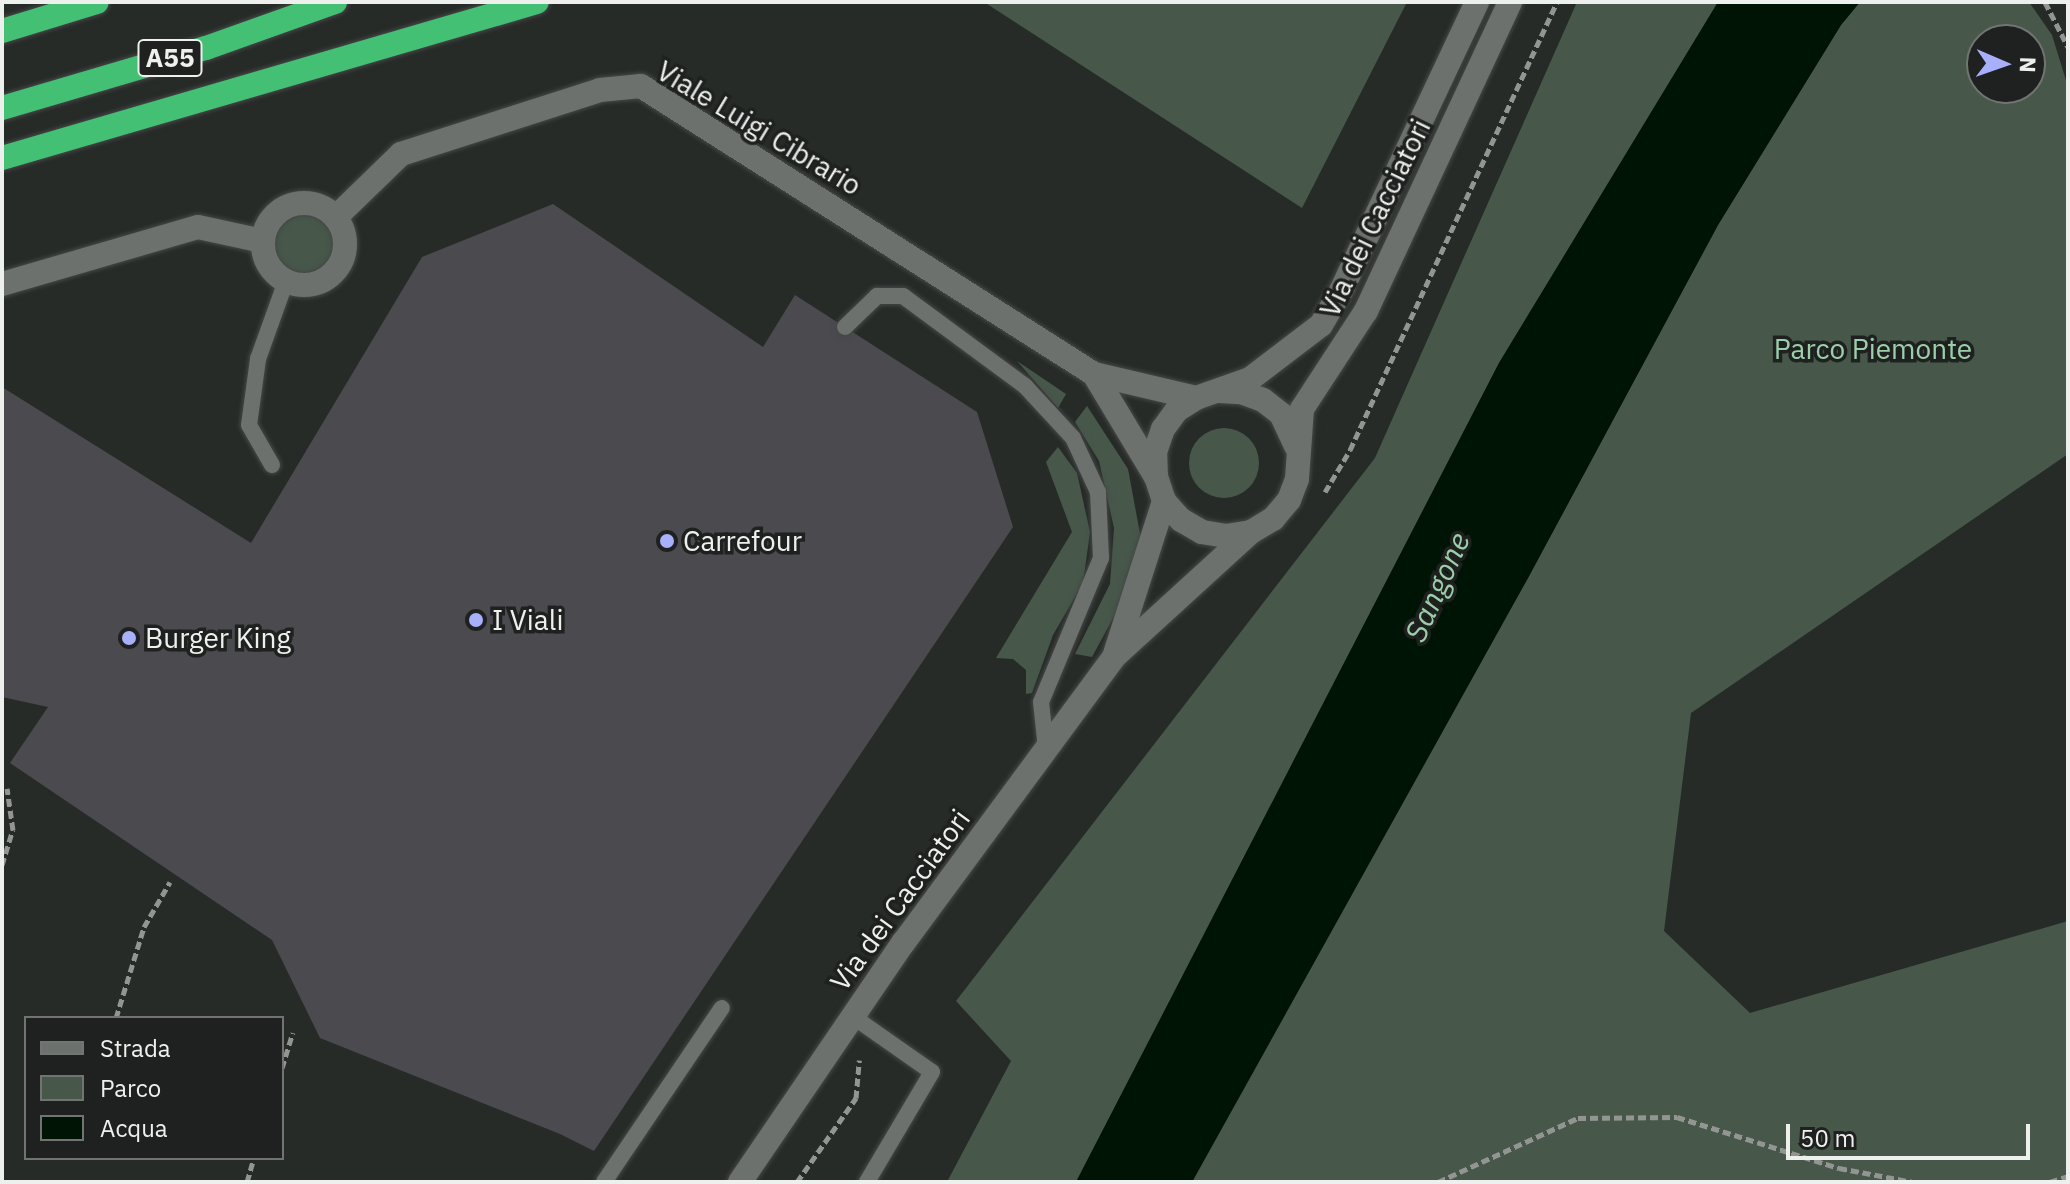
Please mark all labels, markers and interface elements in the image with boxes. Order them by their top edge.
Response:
north arrow [1966,24,2046,104]
road number: A55 [136,36,204,80]
street label: Viale Luigi Cibrario [651,54,867,202]
text: N [2014,56,2043,73]
street label: Via dei Cacciatori [1313,114,1437,322]
park label: Parco Piemonte [1774,332,1972,366]
place label: Carrefour [683,524,802,558]
water label: Sangone [1397,527,1477,647]
marker: Carrefour [658,532,676,550]
place label: I Viali [492,603,563,637]
marker: I Viali [467,611,485,629]
place label: Burger King [145,621,291,655]
marker: Burger King [120,629,138,647]
street label: Via dei Cacciatori [823,803,977,997]
legend [24,1016,284,1160]
text: Strada [100,1032,171,1064]
text: Parco [100,1072,161,1104]
scale bar [1790,1108,2034,1158]
text: Acqua [100,1112,168,1144]
text: 50 m [1800,1122,1855,1154]

